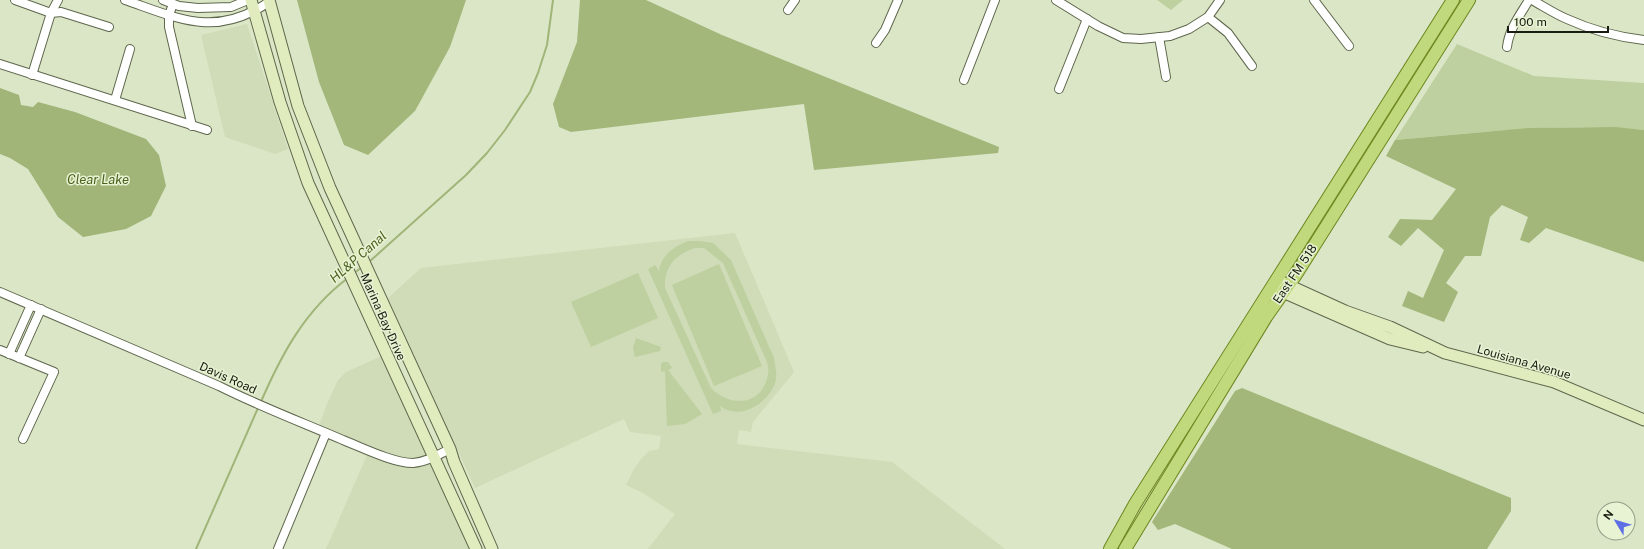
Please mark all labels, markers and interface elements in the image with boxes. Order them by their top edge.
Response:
scale bar [1508,8,1608,34]
text: 100 m [1514,15,1547,29]
water label: Clear Lake [67,172,129,187]
water label: HL&P Canal [327,228,390,286]
street label: East FM 518 [1270,242,1320,306]
street label: Marina Bay Drive [358,271,409,363]
street label: Louisiana Avenue [1476,342,1573,382]
street label: Davis Road [197,359,259,397]
north arrow [1596,501,1636,541]
text: N [1601,508,1615,522]

